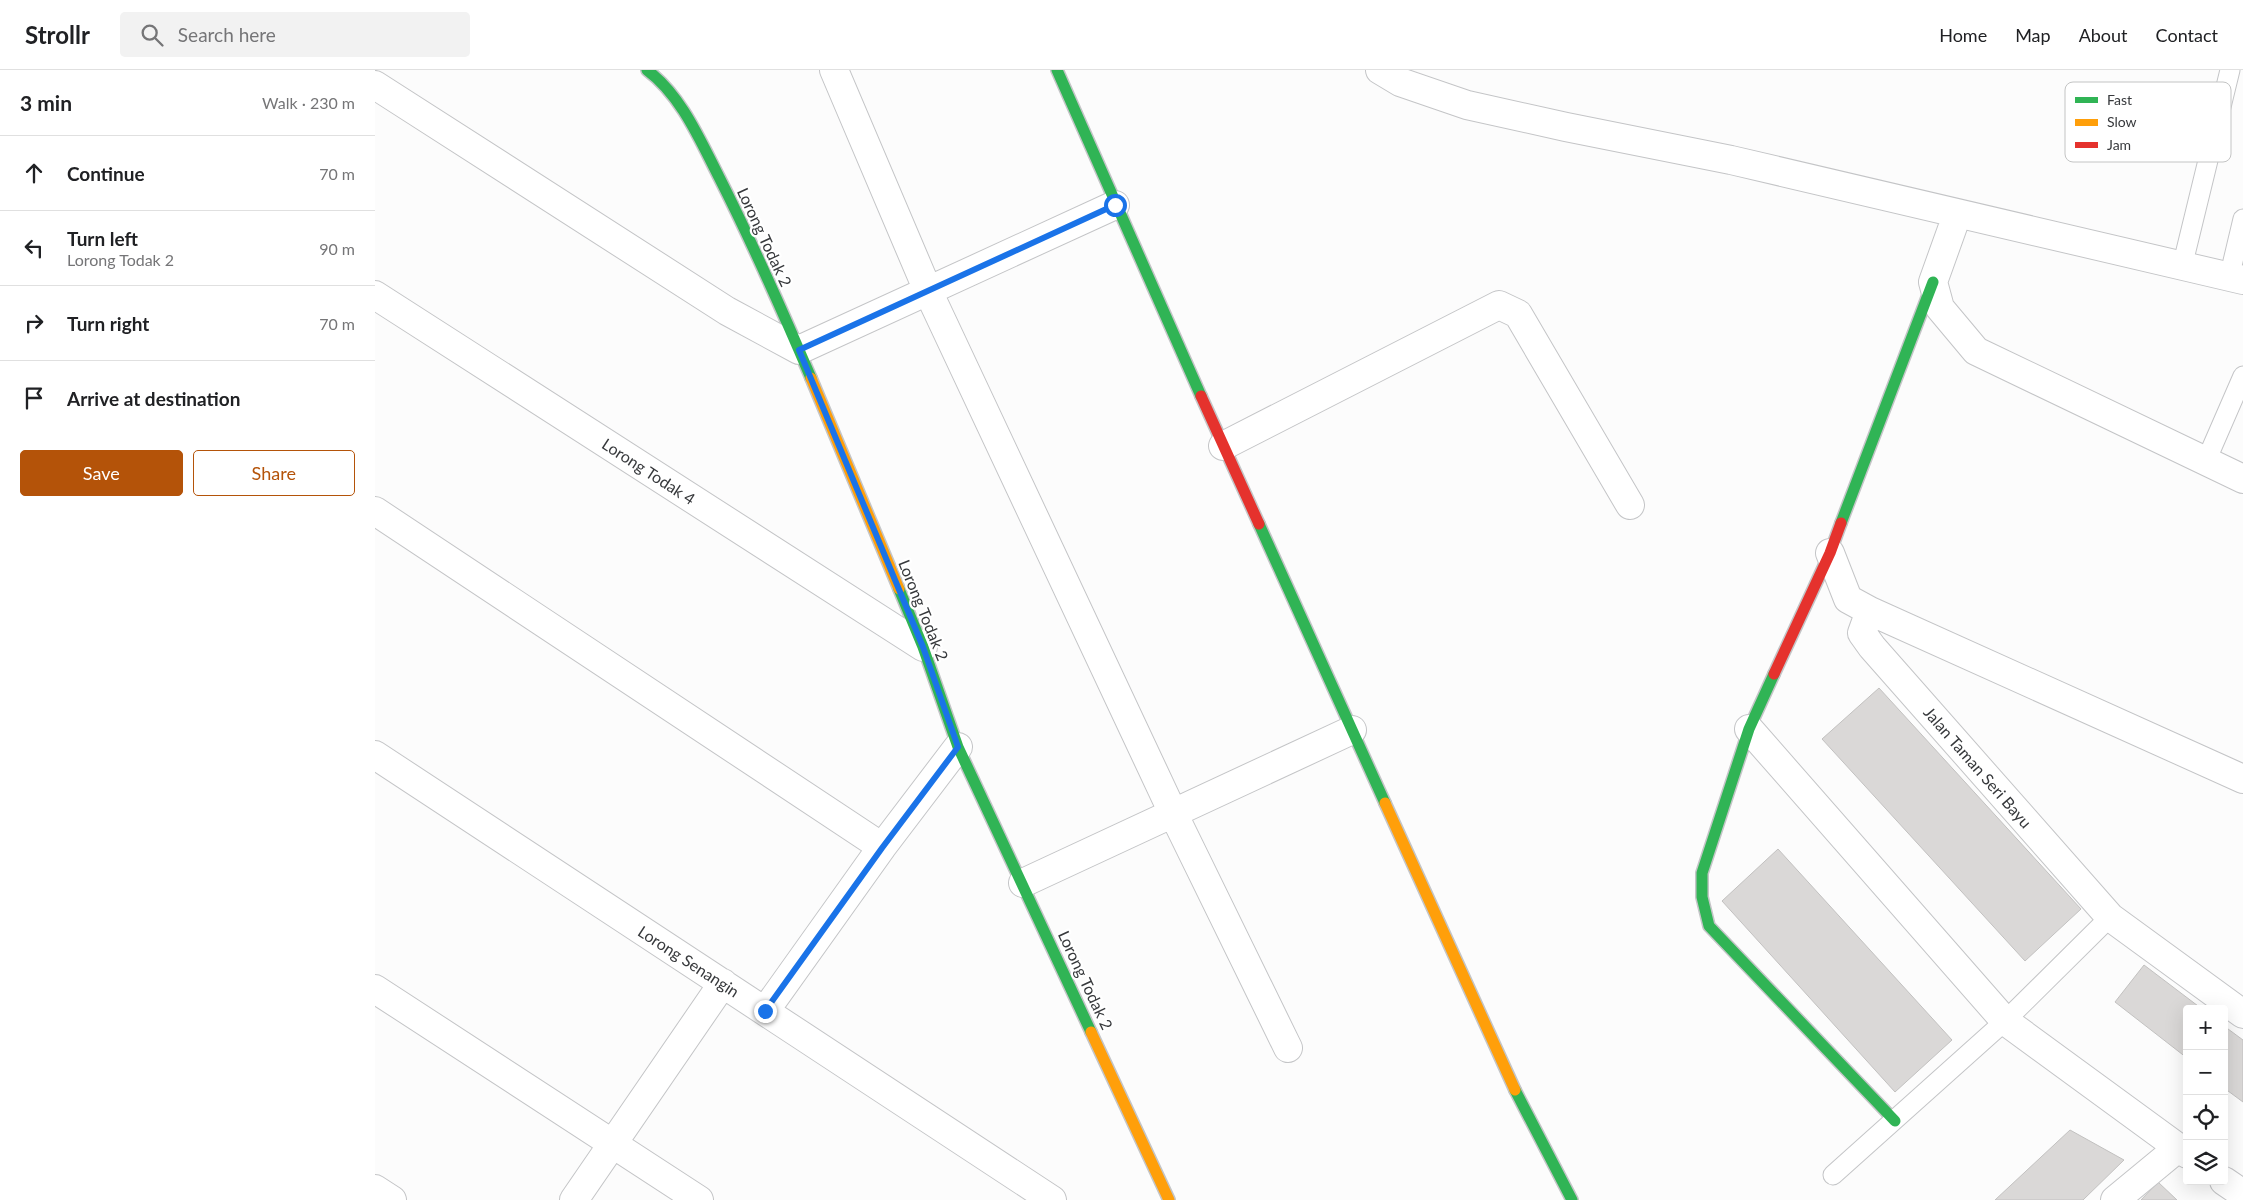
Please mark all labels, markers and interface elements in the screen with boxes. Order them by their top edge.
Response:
search box [120,12,470,57]
text: Strollr [25,20,90,49]
icon: search [138,21,166,49]
text: Search here [178,23,276,46]
text: Home [1939,24,1987,46]
text: Map [2015,24,2051,46]
text: About [2079,24,2128,46]
text: Contact [2156,24,2218,46]
legend [2065,82,2231,162]
text: 3 min [20,90,72,115]
text: Fast [2107,91,2132,108]
text: Walk · 230 m [262,93,355,112]
text: Slow [2107,113,2137,130]
text: Jam [2107,136,2131,153]
icon: ahead [20,159,48,187]
text: Continue [67,162,145,185]
text: 70 m [319,164,355,183]
street label: Lorong Todak 2 [734,184,796,290]
route start [1104,194,1127,217]
text: Turn left [67,227,138,250]
icon: left [20,234,48,262]
text: 90 m [319,239,355,258]
text: Lorong Todak 2 [67,250,174,269]
icon: right [20,309,48,337]
text: Turn right [67,312,149,335]
text: 70 m [319,314,355,333]
icon: arrive [20,384,48,412]
text: Arrive at destination [67,387,240,410]
street label: Lorong Todak 4 [599,434,699,508]
button: Save [20,450,183,496]
button: Share [193,450,355,496]
street label: Lorong Todak 2 [895,557,953,663]
street label: Jalan Taman Seri Bayu [1920,703,2036,831]
street label: Lorong Senangin [635,921,743,1001]
street label: Lorong Todak 2 [1055,927,1117,1033]
route end [754,1000,777,1023]
map controls [2183,1005,2228,1185]
button: + [2183,1005,2228,1050]
button: − [2183,1050,2228,1095]
button: locate [2183,1095,2228,1140]
button: layers [2183,1140,2228,1185]

